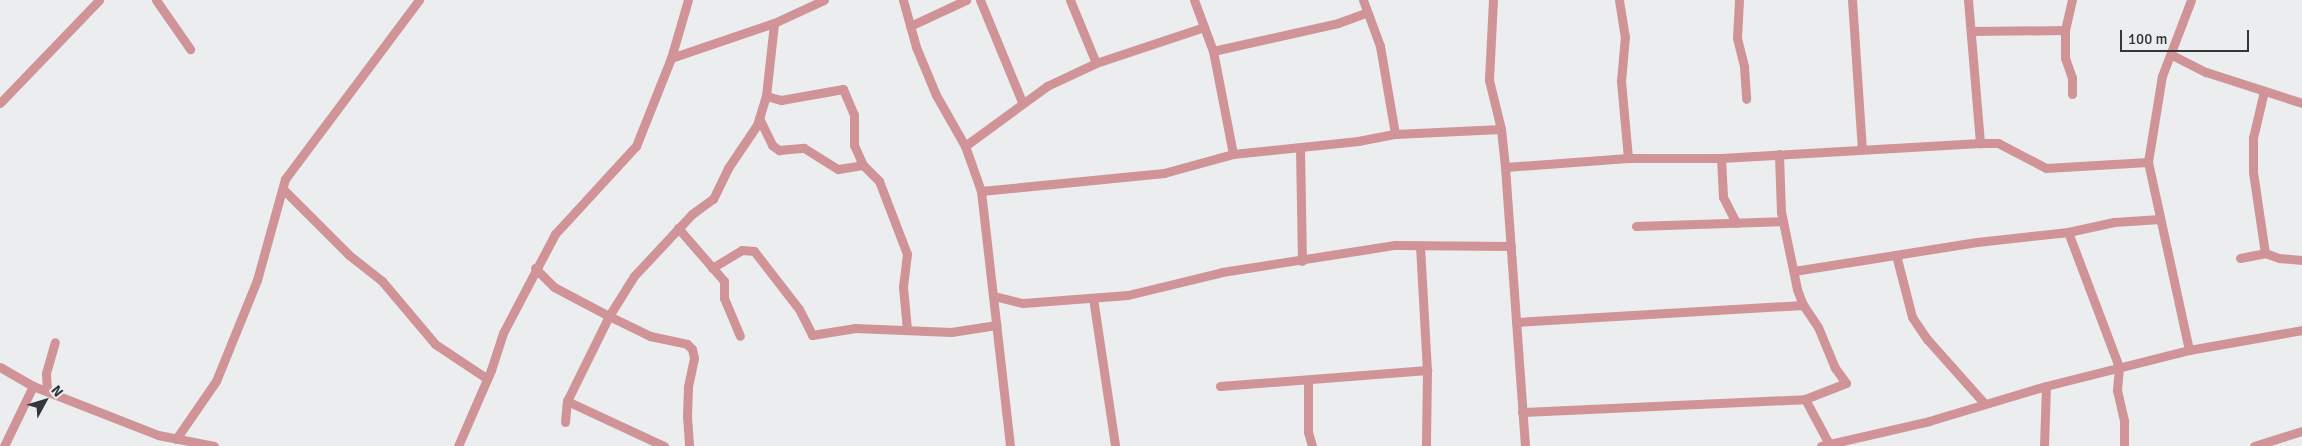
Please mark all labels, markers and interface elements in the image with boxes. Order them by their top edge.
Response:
scale bar [2122,20,2251,52]
text: 100 m [2128,30,2168,48]
north arrow [20,376,70,426]
text: N [47,382,67,400]

